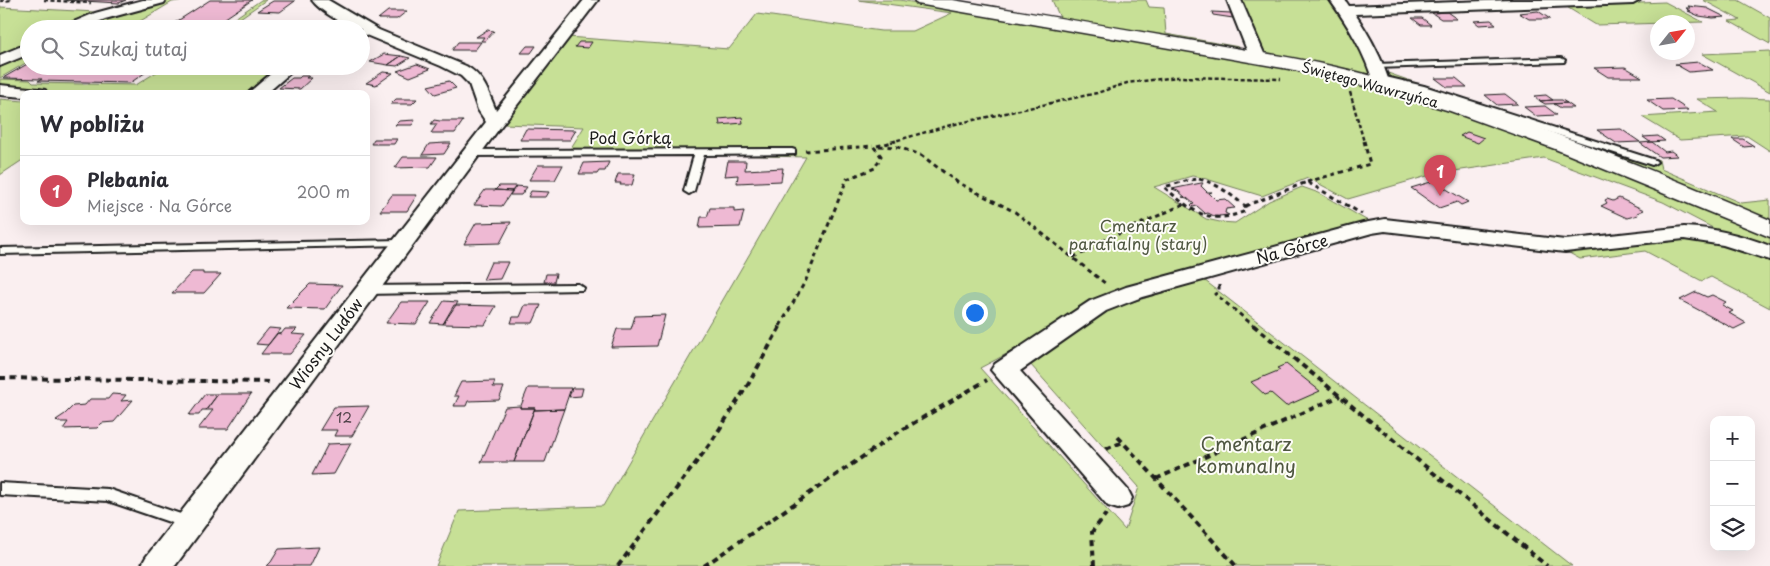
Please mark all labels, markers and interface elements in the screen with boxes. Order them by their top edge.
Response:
north arrow [1650,15,1695,60]
search box [20,20,370,75]
icon: search [38,34,66,62]
text: Szukaj tutaj [78,34,188,62]
street label: Świętego Wawrzyńca [1299,56,1441,113]
text: W pobliżu [40,107,145,139]
street label: Pod Górką [589,125,671,149]
pin: 1 [1424,155,1456,196]
text: Plebania [87,165,169,193]
text: 1 [52,179,60,203]
text: 200 m [297,179,350,203]
text: Miejsce · Na Górce [87,193,232,217]
park label: Cmentarz parafialny (stary) [1068,213,1208,255]
street label: Na Górce [1253,227,1330,269]
street label: Wiosny Ludów [283,292,368,394]
your location [962,300,988,326]
house number: 12 [336,407,352,428]
map controls [1710,416,1755,551]
button: + [1710,416,1755,461]
park label: Cmentarz komunalny [1196,429,1296,479]
button: − [1710,461,1755,506]
button: layers [1710,506,1755,551]

